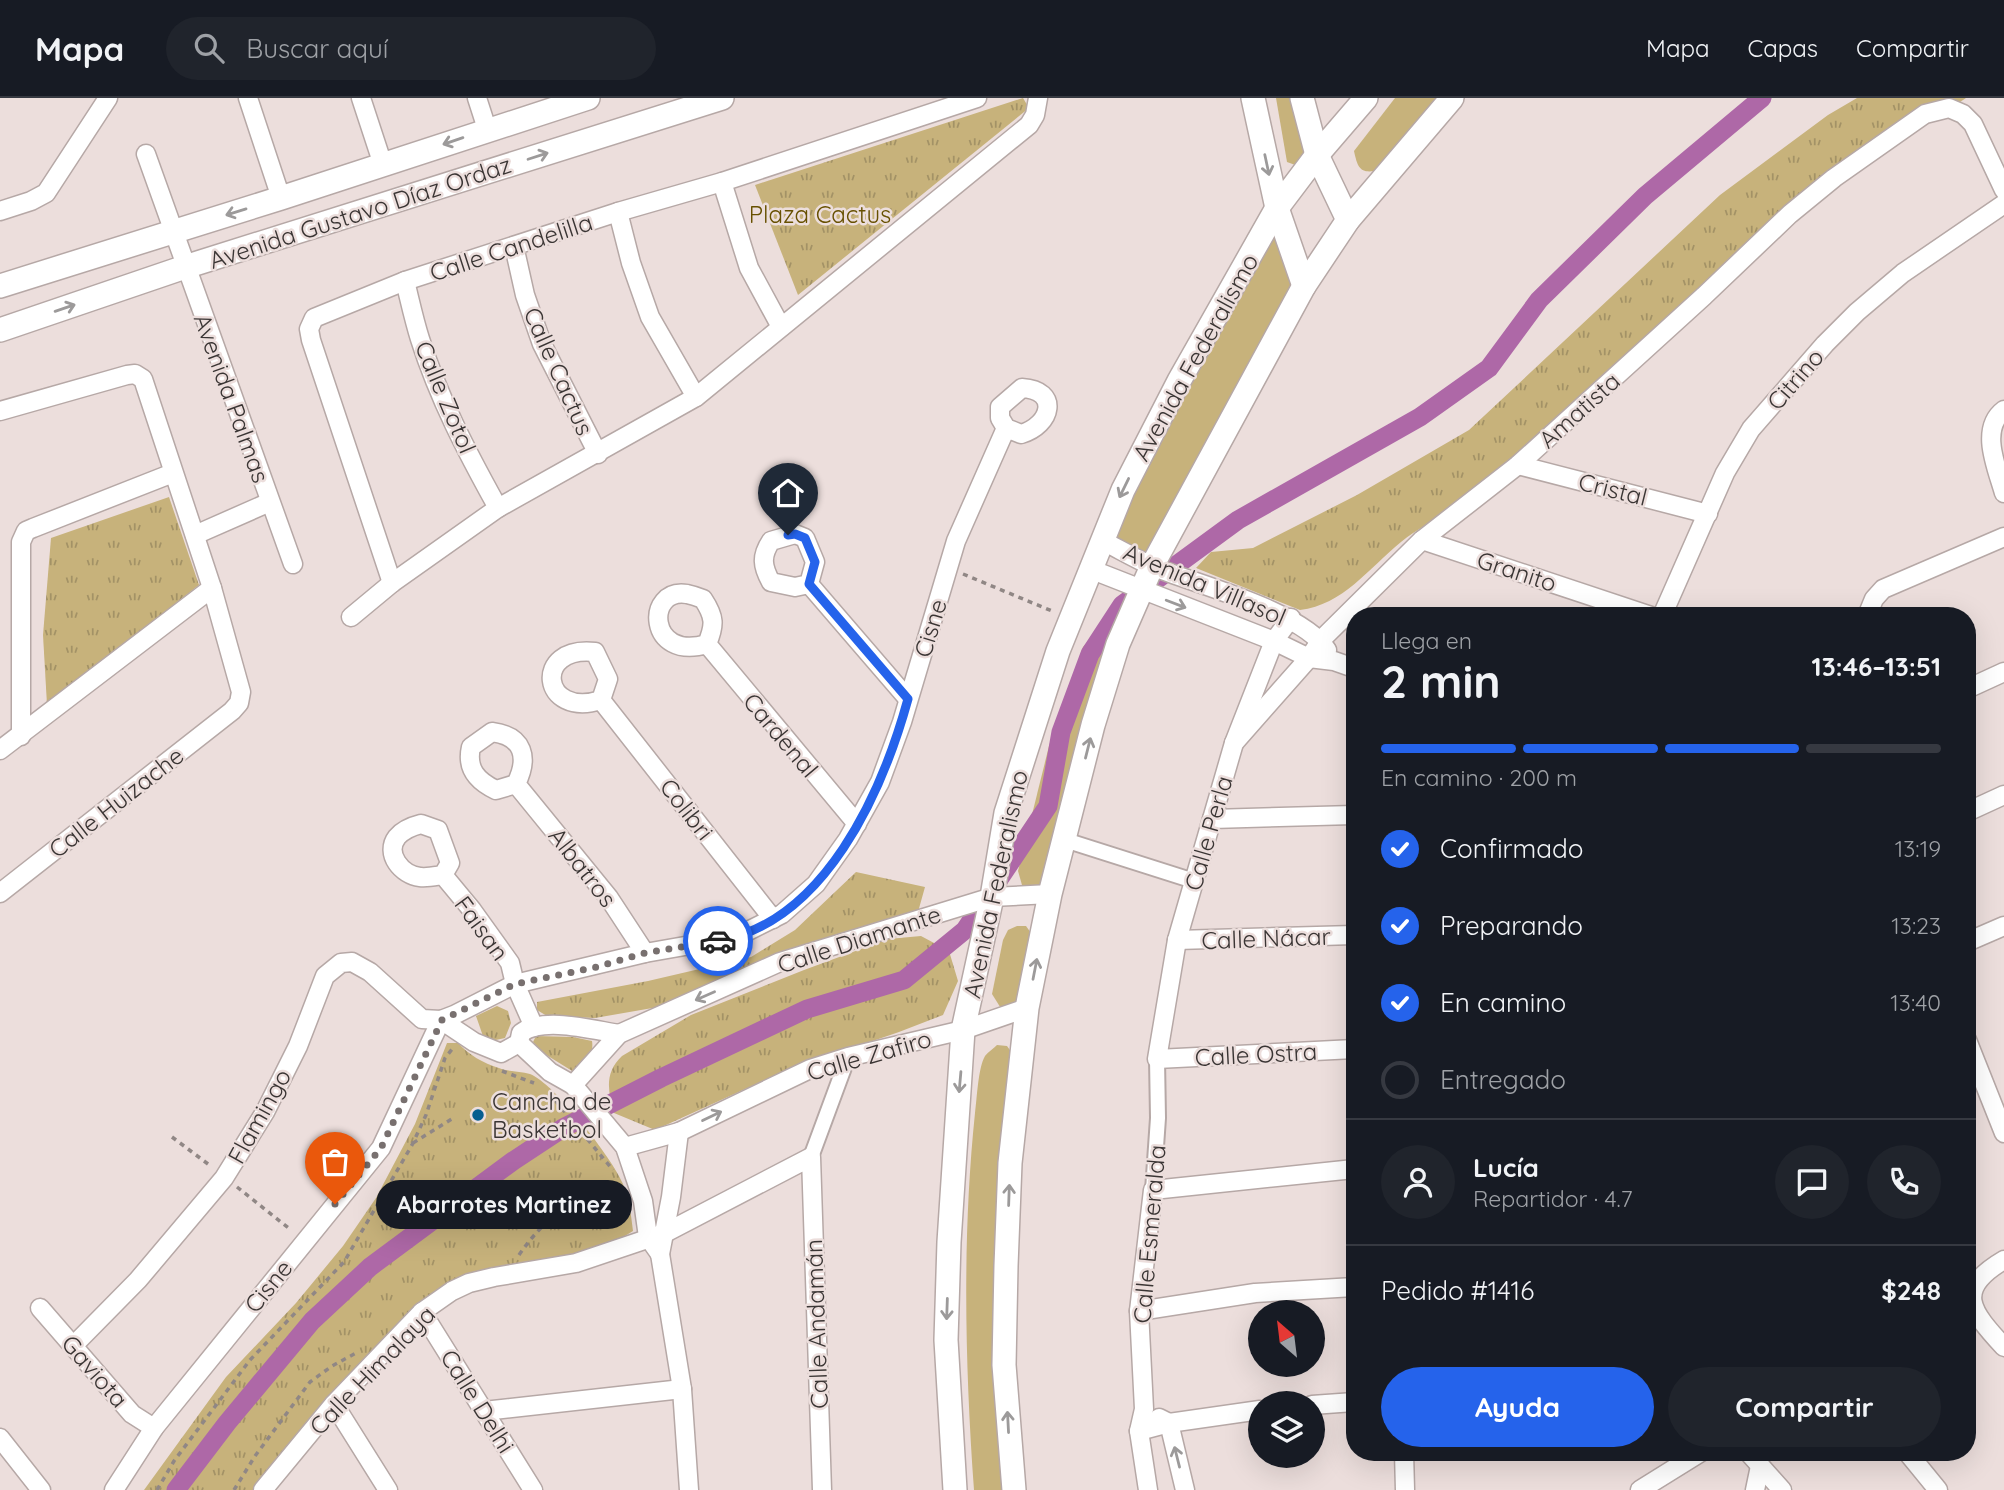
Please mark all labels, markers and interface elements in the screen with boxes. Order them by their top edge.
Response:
search box [166,17,656,80]
text: Mapa [35,28,124,69]
icon: search [190,29,228,67]
text: Buscar aquí [246,32,388,65]
text: Mapa [1646,33,1710,63]
text: Capas [1748,33,1818,63]
text: Compartir [1856,33,1969,63]
one-way arrow [442,136,464,148]
street label: Avenida Gustavo Díaz Ordaz [205,149,515,275]
one-way arrow [526,149,548,162]
one-way arrow [1261,153,1275,176]
park label: Plaza Cactus [749,199,891,229]
one-way arrow [226,206,248,219]
street label: Calle Candelilla [426,207,596,287]
street label: Avenida Federalismo [1126,248,1264,466]
one-way arrow [53,301,75,313]
street label: Calle Cactus [517,302,601,440]
street label: Avenida Palmas [188,309,276,487]
street label: Calle Zotol [409,336,483,458]
street label: Citrino [1760,342,1830,416]
street label: Amatista [1532,366,1626,454]
pin [758,463,818,535]
street label: Cristal [1576,466,1650,512]
icon: home [769,474,807,512]
one-way arrow [1117,477,1131,498]
street label: Avenida Villasol [1119,536,1291,632]
street label: Granito [1474,544,1560,598]
street label: Cisne [907,595,953,661]
one-way arrow [1165,599,1187,612]
text: Llega en [1381,626,1472,655]
text: 13:46–13:51 [1812,650,1941,683]
text: 2 min [1381,652,1501,710]
street label: Cardenal [737,687,825,783]
one-way arrow [1082,737,1095,760]
street label: Calle Huizache [43,740,189,864]
text: En camino · 200 m [1381,763,1577,792]
street label: Avenida Federalismo [956,767,1034,1001]
street label: Colibri [654,772,720,846]
street label: Calle Perla [1177,772,1239,894]
street label: Albatros [543,821,623,913]
icon: check [1381,830,1419,868]
text: Confirmado [1440,832,1584,865]
text: 13:19 [1895,834,1941,863]
street label: Faisan [449,890,515,966]
street label: Calle Diamante [774,898,944,980]
courier [683,906,753,976]
icon: check [1381,907,1419,945]
text: Preparando [1440,909,1583,942]
text: 13:23 [1891,911,1941,940]
street label: Calle Nácar [1201,921,1331,955]
icon: car [699,922,737,960]
one-way arrow [1029,958,1043,981]
icon: check [1381,984,1419,1022]
text: En camino [1440,986,1566,1019]
text: 13:40 [1890,988,1941,1017]
one-way arrow [695,990,716,1003]
street label: Calle Zafiro [803,1023,935,1087]
street label: Calle Ostra [1194,1036,1318,1072]
street label: Flamingo [221,1063,297,1169]
text: Entregado [1440,1063,1566,1096]
one-way arrow [953,1070,966,1092]
place label: Cancha de Basketbol [492,1086,611,1144]
marker: Cancha de Basketbol [470,1107,486,1123]
one-way arrow [701,1109,722,1123]
pin [305,1132,365,1204]
icon: bag [316,1143,354,1181]
street label: Calle Esmeralda [1126,1143,1172,1325]
button: person [1381,1145,1455,1219]
button: chat [1775,1145,1849,1219]
button: phone [1867,1145,1941,1219]
text: Lucía [1473,1151,1539,1184]
callout: Abarrotes Martinez [377,1180,632,1228]
one-way arrow [1002,1183,1015,1206]
text: Repartidor · 4.7 [1473,1184,1633,1213]
text: Abarrotes Martinez [397,1190,611,1219]
street label: Calle Andamán [798,1239,834,1409]
street label: Cisne [238,1253,298,1319]
text: Pedido #1416 [1381,1274,1534,1307]
text: $248 [1881,1274,1941,1307]
one-way arrow [940,1297,953,1320]
street label: Calle Himalaya [303,1299,441,1441]
north arrow [1248,1300,1325,1377]
map controls [1248,1300,1325,1468]
street label: Gaviota [55,1329,135,1413]
street label: Calle Delhi [434,1344,522,1458]
button: Ayuda [1381,1367,1654,1447]
button: Compartir [1668,1367,1941,1447]
button: layers [1248,1391,1325,1468]
one-way arrow [1001,1411,1014,1434]
one-way arrow [1170,1446,1183,1468]

